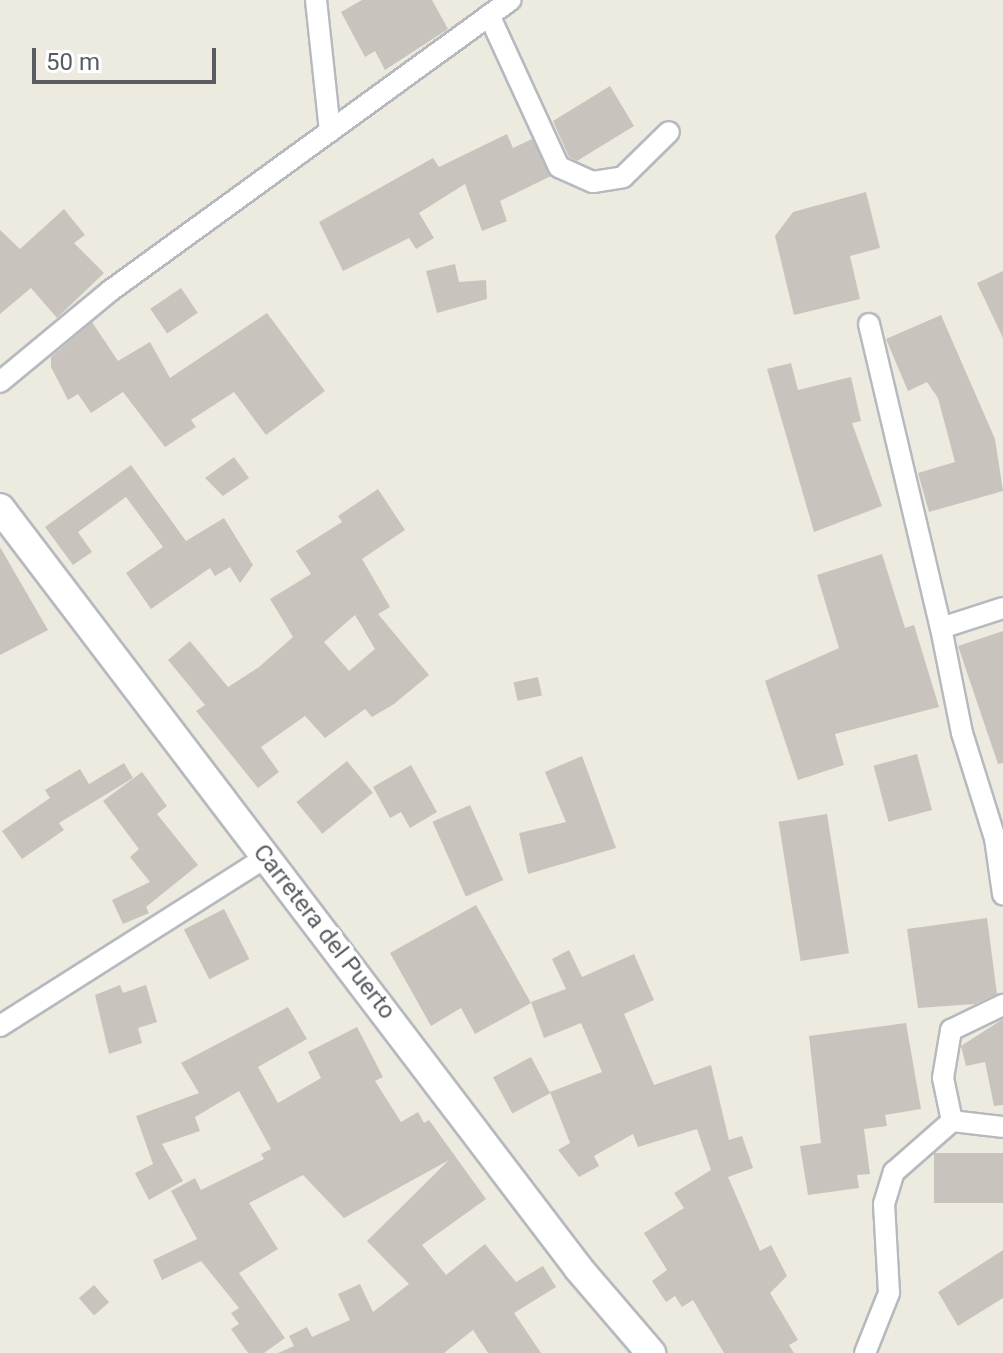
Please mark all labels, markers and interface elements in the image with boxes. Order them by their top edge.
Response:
scale bar [36,32,220,82]
text: 50 m [46,48,100,76]
street label: Carretera del Puerto [247,839,401,1025]

